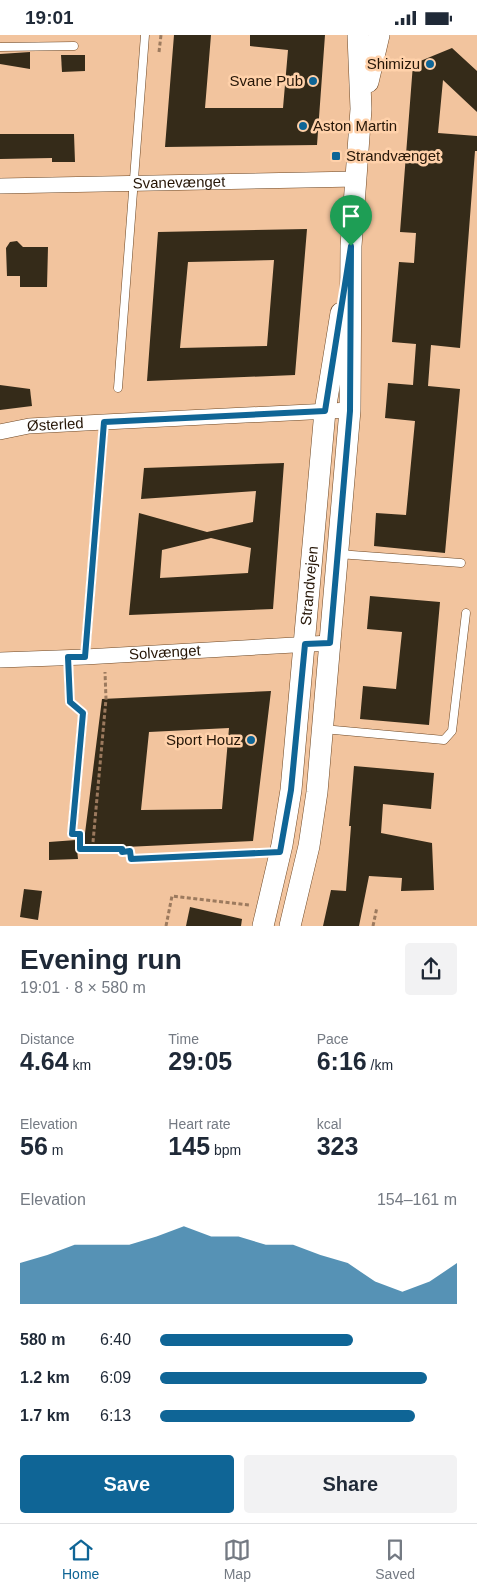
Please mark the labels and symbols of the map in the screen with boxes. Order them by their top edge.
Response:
place label: Shimizu [367,55,420,72]
marker: Shimizu [424,58,436,70]
place label: Svane Pub [230,72,303,89]
marker: Svane Pub [307,75,319,87]
place label: Aston Martin [313,117,397,134]
marker: Aston Martin [297,120,309,132]
place label: Strandvænget [346,147,441,164]
marker: Strandvænget [330,150,342,162]
street label: Svanevænget [133,173,226,191]
pin [330,195,372,246]
street label: Østerled [27,414,84,434]
street label: Strandvejen [297,545,321,626]
street label: Solvænget [128,641,202,662]
place label: Sport Houz [166,731,241,748]
marker: Sport Houz [245,734,257,746]

